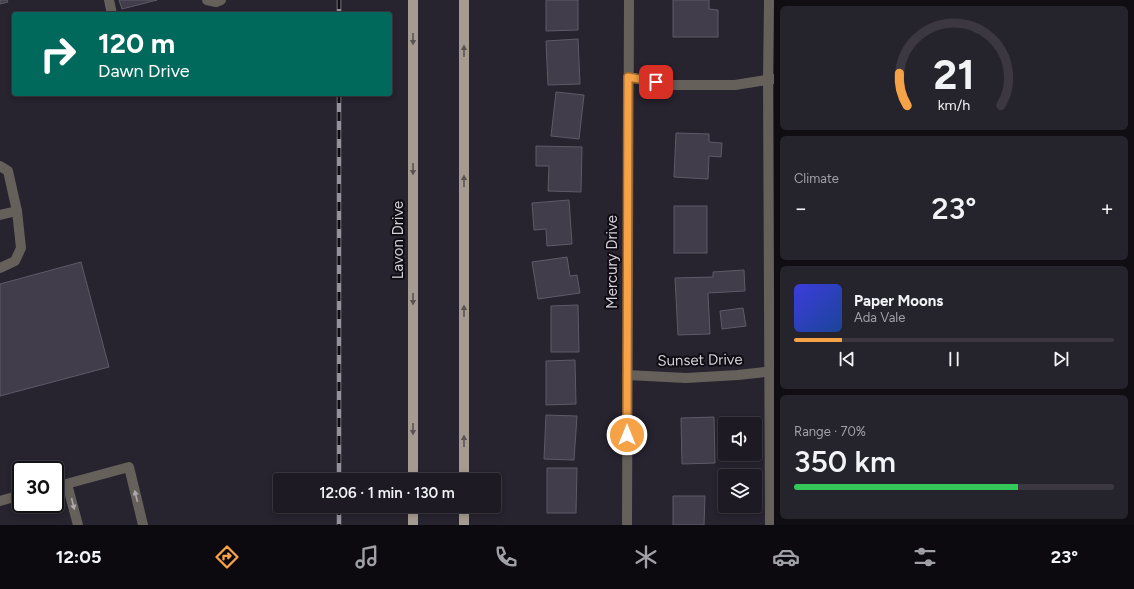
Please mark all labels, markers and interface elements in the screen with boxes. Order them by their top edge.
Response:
text: 120 m [98,26,175,60]
icon: right [32,28,84,80]
one-way arrow [410,33,416,46]
one-way arrow [461,44,467,57]
text: 21 [933,49,975,99]
text: Dawn Drive [98,60,190,82]
pin [639,65,673,99]
icon: arrive [645,71,667,93]
text: km/h [938,95,970,113]
one-way arrow [410,163,416,176]
text: Climate [794,171,839,186]
one-way arrow [461,174,467,187]
text: 23° [932,190,976,227]
text: − [794,195,808,222]
text: + [1100,195,1114,222]
street label: Lavon Drive [389,201,407,279]
street label: Mercury Drive [603,215,621,309]
text: Paper Moons [854,292,943,310]
one-way arrow [410,293,416,306]
one-way arrow [461,304,467,317]
text: Ada Vale [854,310,905,325]
icon: previous [836,348,858,370]
icon: pause [943,348,965,370]
icon: next [1050,348,1072,370]
street label: Sunset Drive [657,350,743,370]
position arrow [606,414,648,456]
map controls [718,417,762,513]
button: sound [718,417,762,461]
one-way arrow [410,423,416,436]
text: Range · 70% [794,424,866,439]
one-way arrow [461,434,467,447]
text: 350 km [794,443,896,480]
speed limit sign: 30 [12,461,64,513]
button: layers [718,469,762,513]
text: 12:06 · 1 min · 130 m [319,484,455,502]
one-way arrow [133,490,139,502]
one-way arrow [70,498,76,510]
icon: directions [213,543,241,571]
icon: music [353,543,381,571]
icon: phone [492,543,520,571]
icon: climate [632,543,660,571]
icon: car [772,543,800,571]
icon: filters [911,543,939,571]
text: 12:05 [56,546,101,568]
text: 23° [1051,546,1078,568]

